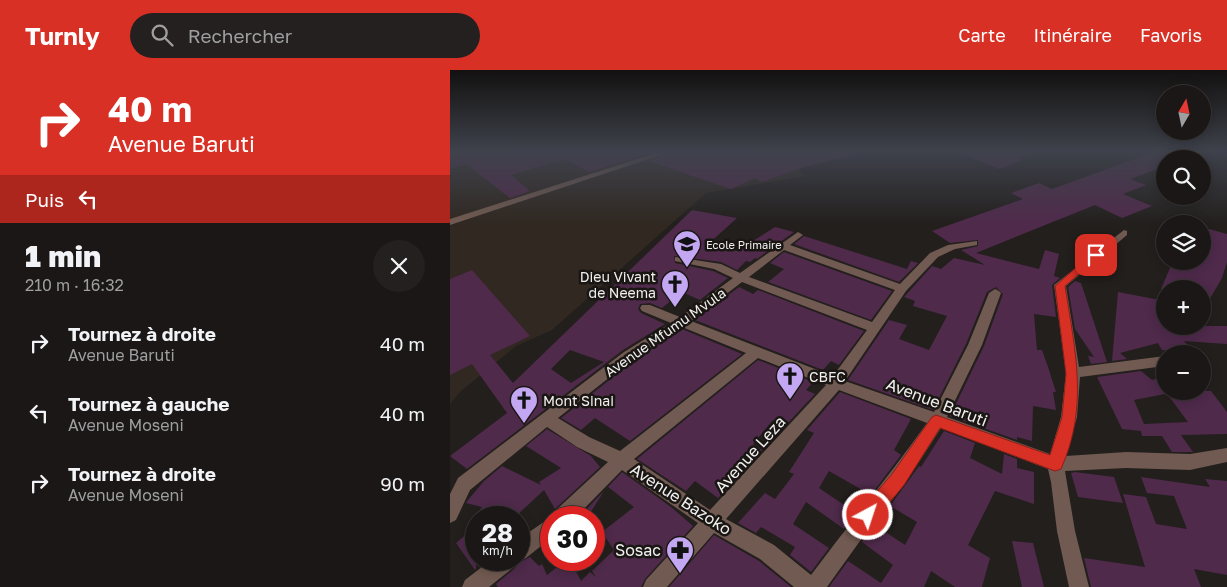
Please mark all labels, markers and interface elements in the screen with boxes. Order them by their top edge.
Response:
search box [130,13,480,58]
text: Turnly [25,21,100,50]
icon: search [148,21,176,49]
text: Rechercher [188,24,292,47]
text: Carte [958,24,1006,46]
text: Itinéraire [1034,24,1112,46]
text: Favoris [1140,24,1202,46]
north arrow [1156,85,1211,140]
map controls [1156,85,1211,400]
text: 40 m [108,88,192,130]
icon: right [25,90,90,155]
text: Avenue Baruti [108,130,255,157]
button: search [1156,150,1211,205]
icon: left [74,185,102,213]
text: Puis [25,188,64,211]
button: layers [1156,215,1211,270]
school or university icon: Ecole Primaire [672,229,702,268]
pin [1075,234,1117,276]
text: 1 min [25,238,101,274]
place label: Ecole Primaire [706,238,782,251]
button: close [373,240,425,292]
icon: arrive [1082,241,1110,269]
place label: Dieu Vivant de Neema [580,268,656,301]
church icon: Dieu Vivant de Neema [660,269,690,308]
text: 210 m · 16:32 [25,275,124,295]
button: + [1156,280,1211,335]
street label: Avenue Mfumu Mvula [601,284,729,380]
text: Tournez à droite [68,322,216,345]
icon: right [25,329,53,357]
text: 40 m [380,332,425,355]
text: Avenue Baruti [68,345,175,365]
button: − [1156,345,1211,400]
church icon: CBFC [775,361,805,400]
place label: CBFC [809,368,846,385]
street label: Avenue Baruti [884,374,990,430]
church icon: Mont Sinai [509,385,539,424]
text: Tournez à gauche [68,392,229,415]
place label: Mont Sinai [543,392,614,409]
icon: left [25,399,53,427]
text: 40 m [380,402,425,425]
street label: Avenue Leza [710,412,790,496]
text: Avenue Moseni [68,415,184,435]
street label: Avenue Bazoko [627,459,735,539]
text: Tournez à droite [68,462,216,485]
icon: right [25,469,53,497]
text: 90 m [380,472,425,495]
text: Avenue Moseni [68,485,184,505]
position arrow [841,488,893,540]
speed limit sign: 30 [540,506,605,571]
text: 28 [482,517,513,548]
pharmacy icon: Sosac [665,535,695,574]
place label: Sosac [615,540,661,560]
text: km/h [482,543,513,558]

